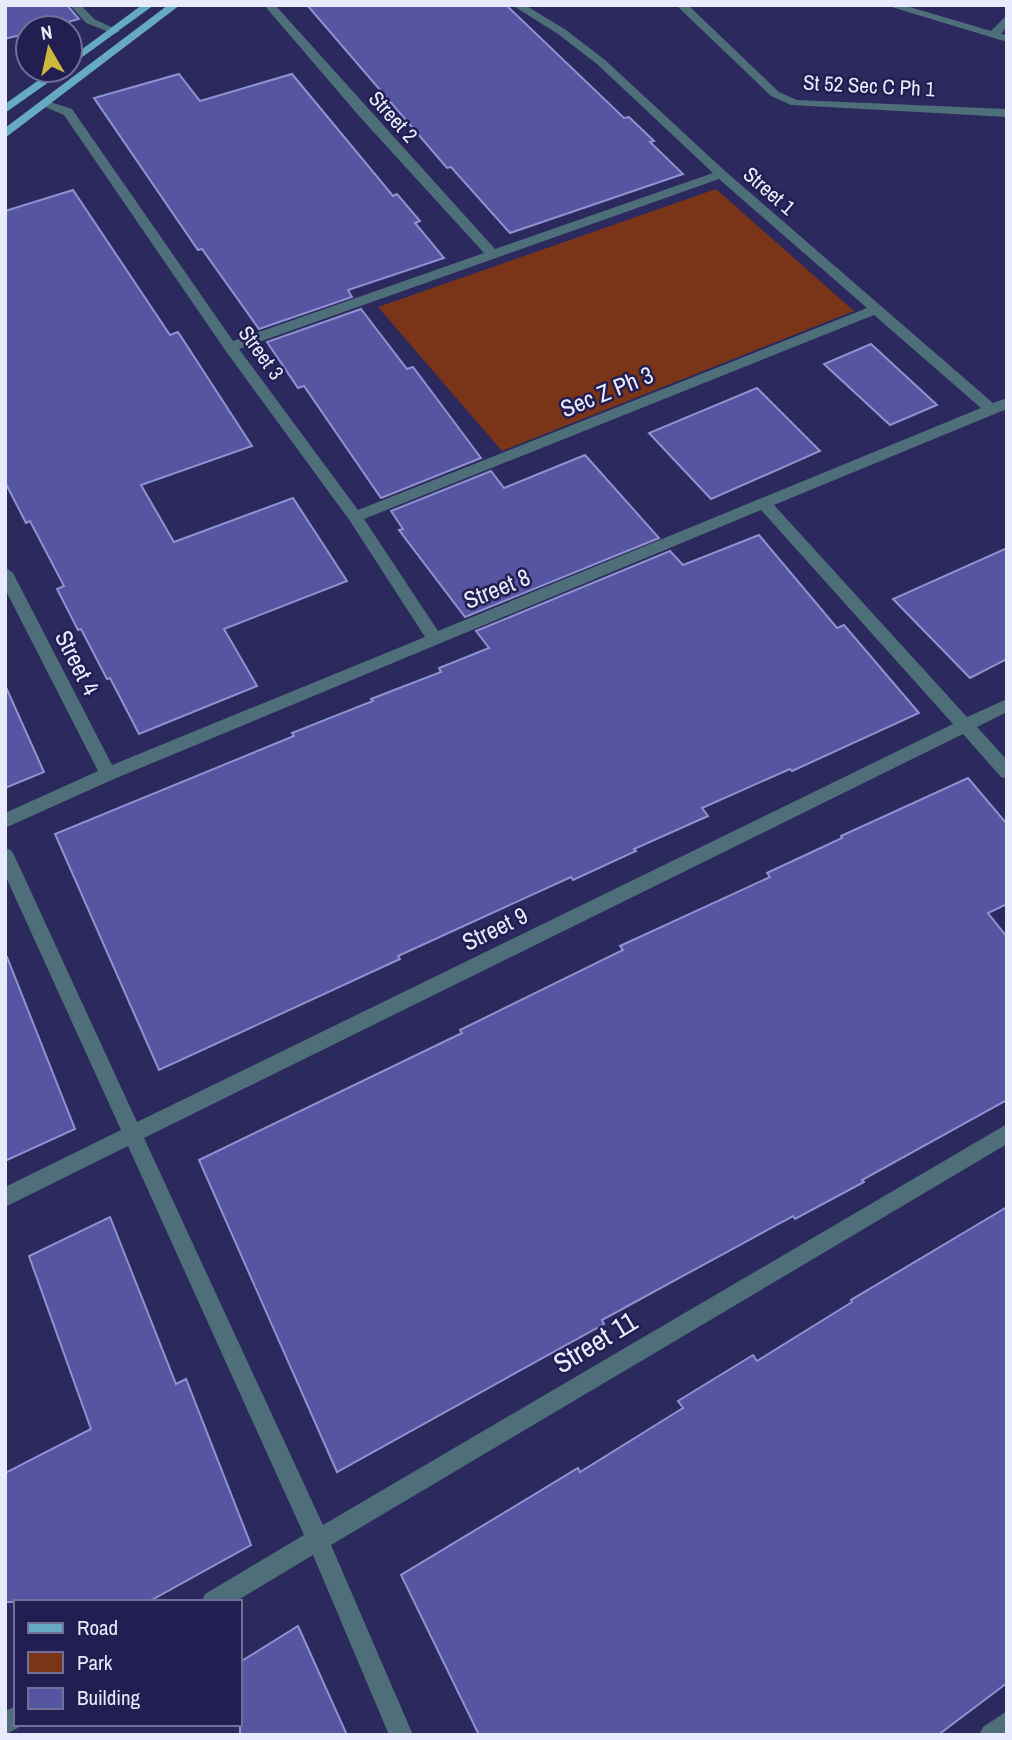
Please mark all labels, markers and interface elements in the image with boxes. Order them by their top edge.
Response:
north arrow [14,14,84,84]
text: N [39,18,54,46]
street label: St 52 Sec C Ph 1 [802,68,936,103]
street label: Street 2 [362,85,424,149]
street label: Street 1 [737,160,802,222]
street label: Street 3 [232,320,291,386]
street label: Sec Z Ph 3 [555,358,658,424]
street label: Street 8 [459,560,535,616]
street label: Street 4 [48,625,108,701]
street label: Street 9 [457,899,533,958]
street label: Street 11 [546,1302,644,1382]
legend [14,1600,242,1726]
text: Road [77,1613,118,1642]
text: Park [77,1648,113,1677]
text: Building [77,1683,141,1712]

